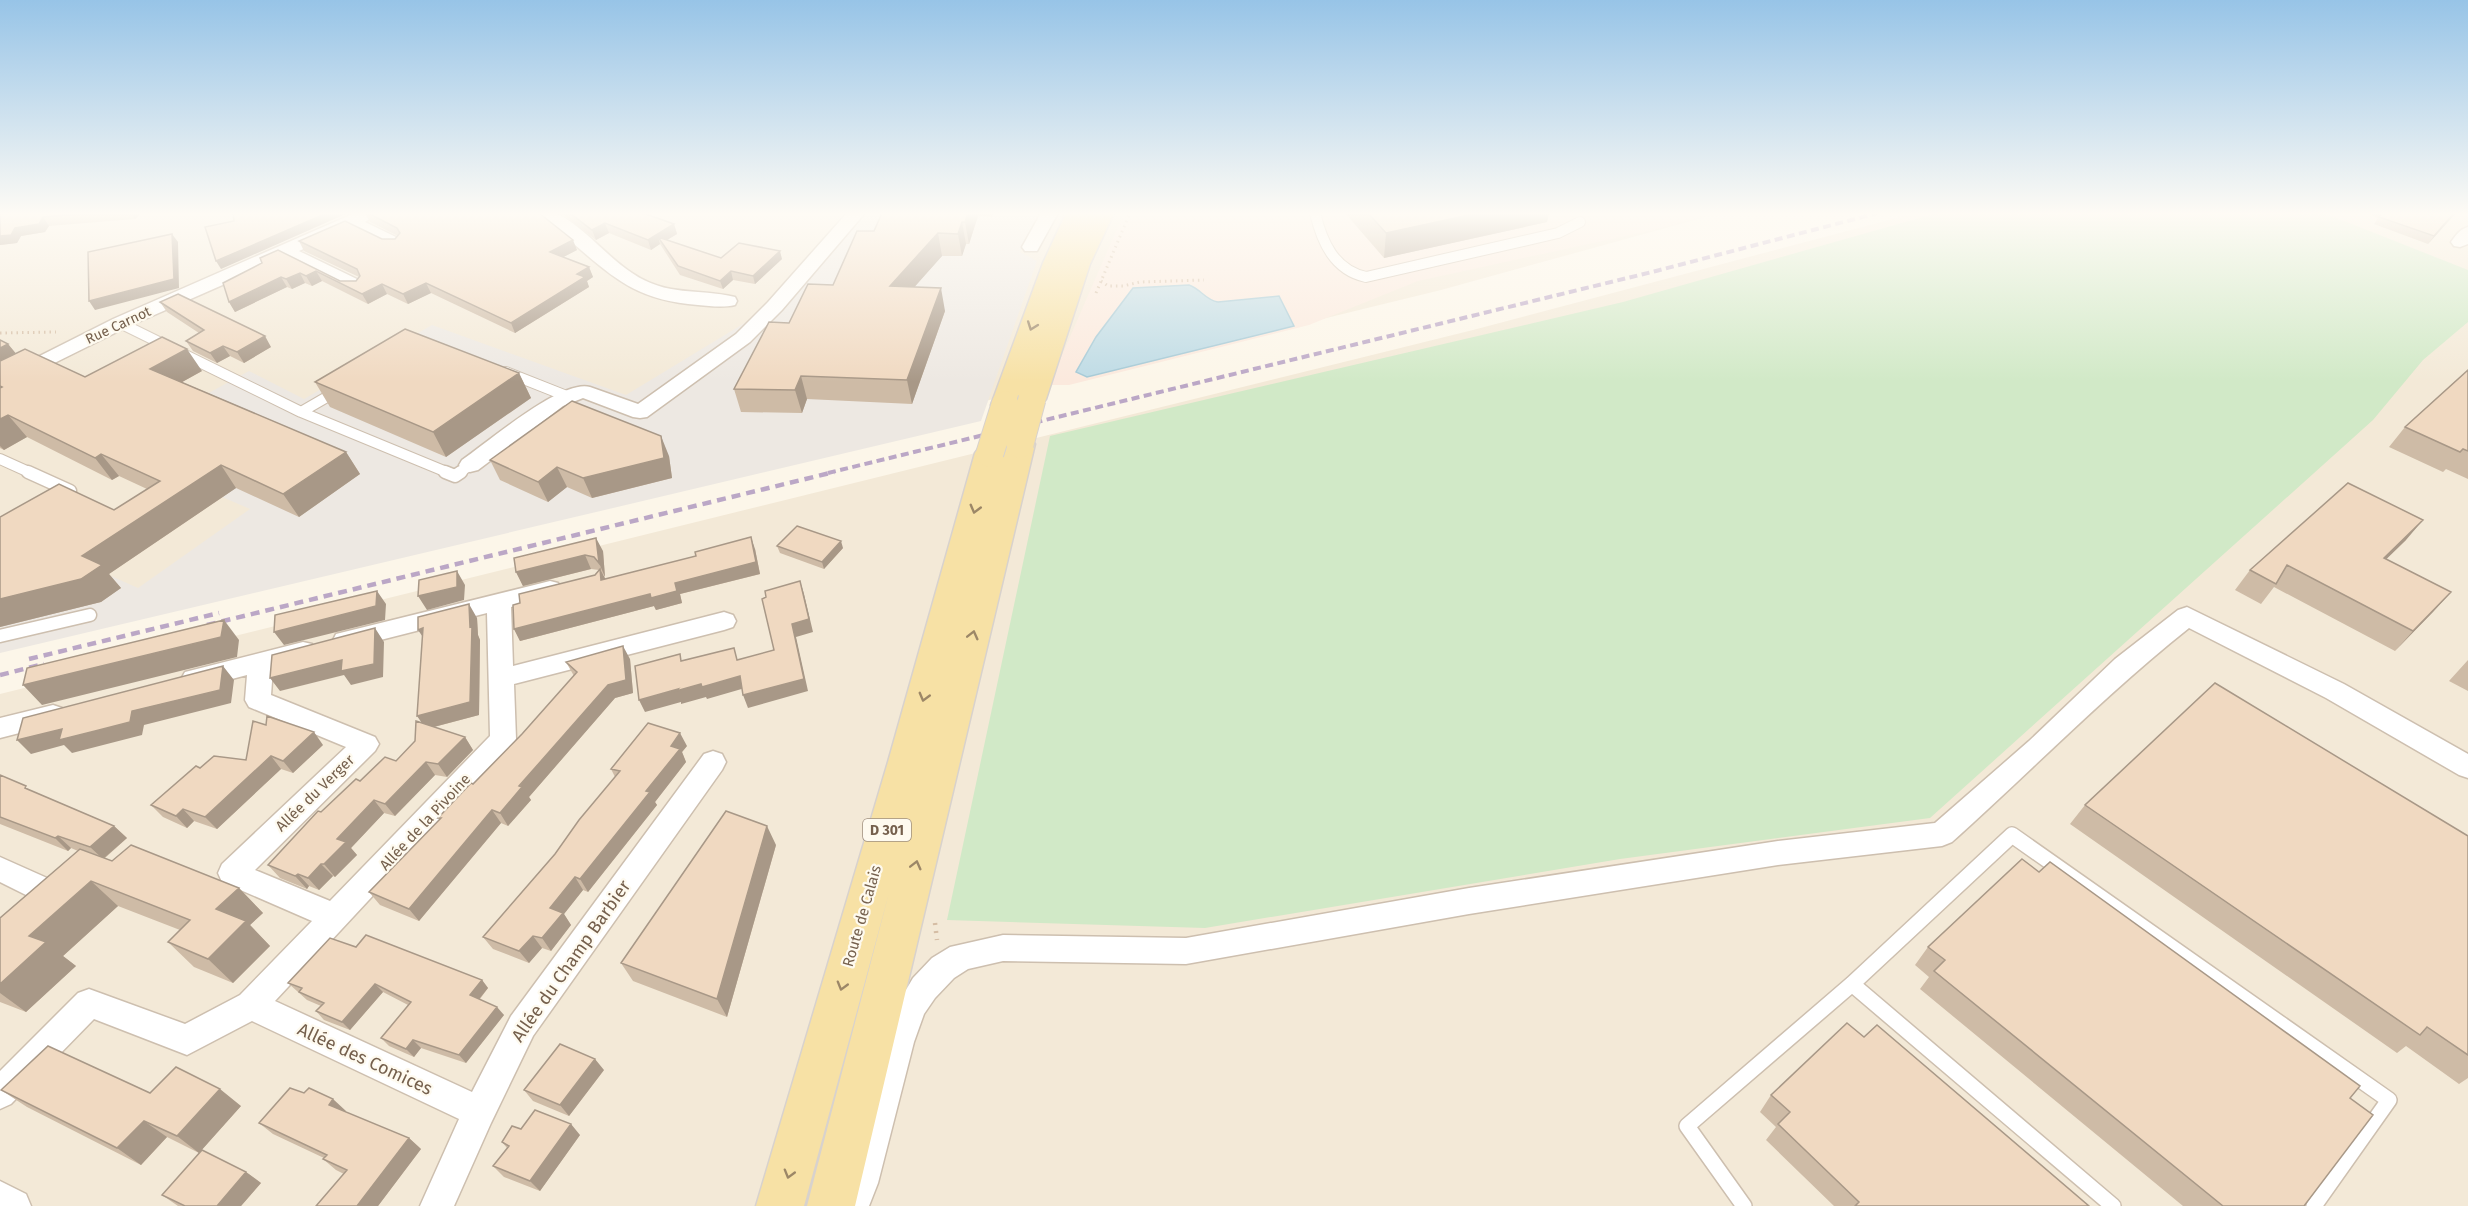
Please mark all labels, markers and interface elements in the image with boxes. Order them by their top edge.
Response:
street label: Rue Carnot [83,303,154,348]
one-way arrow [1027,320,1039,331]
one-way arrow [970,503,982,514]
one-way arrow [966,631,979,641]
one-way arrow [918,692,931,702]
street label: Allée du Verger [272,751,358,835]
street label: Allée de la Pivoine [376,770,474,874]
road number: D 301 [863,819,911,841]
one-way arrow [908,861,921,871]
street label: Route de Calais [839,863,885,969]
street label: Allée du Champ Barbier [507,876,635,1046]
one-way arrow [837,980,849,991]
street label: Allée des Comices [294,1018,436,1100]
one-way arrow [784,1168,796,1179]

